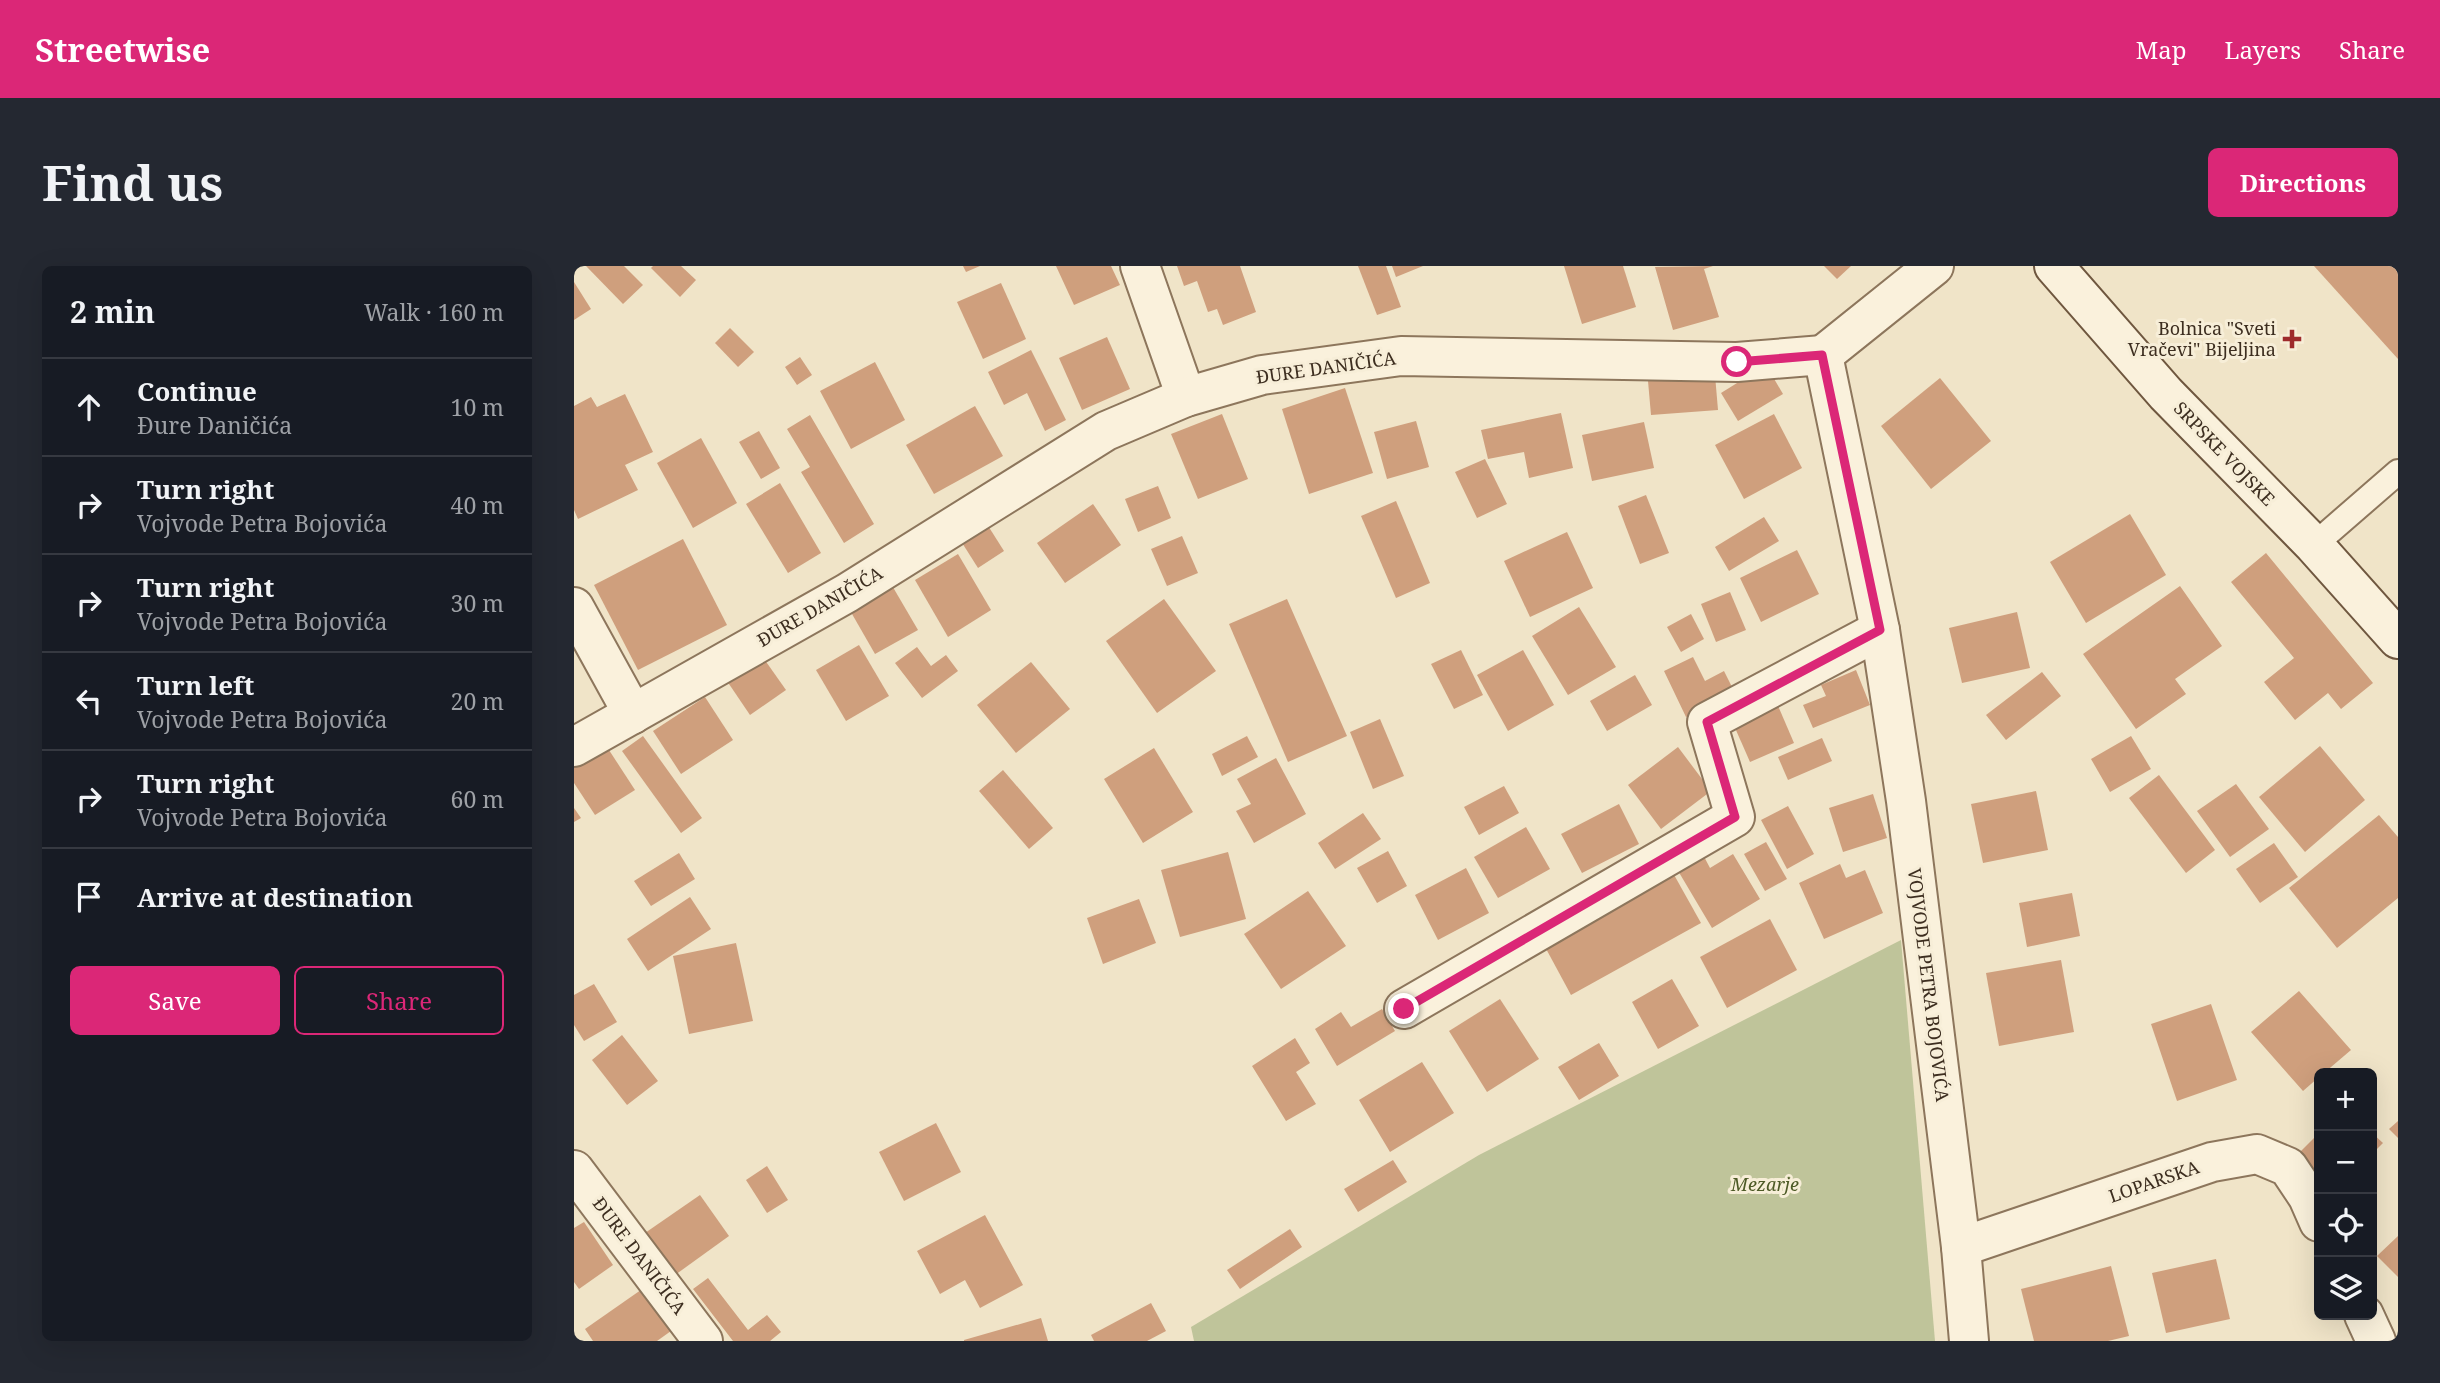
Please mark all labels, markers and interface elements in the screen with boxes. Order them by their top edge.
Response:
text: Streetwise [35,27,210,72]
text: Map [2136,33,2187,66]
text: Layers [2225,33,2301,66]
text: Share [2339,33,2405,66]
button: Directions [2208,148,2398,217]
text: Find us [42,149,223,215]
text: 2 min [70,291,155,332]
text: Walk · 160 m [364,296,504,328]
place label: Bolnica "Sveti Vračevi" Bijeljina [2128,316,2276,361]
marker: Bolnica "Sveti Vračevi" Bijeljina [2282,329,2302,349]
street label: ĐURE DANIČIĆA [1254,345,1398,389]
route start [1721,346,1752,377]
text: Continue [137,373,257,409]
icon: ahead [70,388,108,426]
text: 10 m [451,391,504,423]
street label: SRPSKE VOJSKE [2169,396,2281,511]
text: Đure Daničića [137,409,292,441]
text: Turn right [137,471,274,507]
icon: right [70,486,108,524]
text: 40 m [451,489,504,521]
text: Vojvode Petra Bojovića [137,507,387,539]
street label: ĐURE DANIČIĆA [753,560,887,652]
text: Turn right [137,569,274,605]
icon: right [70,584,108,622]
text: 30 m [451,587,504,619]
text: Vojvode Petra Bojovića [137,605,387,637]
text: Turn left [137,667,254,703]
icon: left [70,682,108,720]
text: 20 m [451,685,504,717]
text: Vojvode Petra Bojovića [137,703,387,735]
text: Turn right [137,765,274,801]
icon: right [70,780,108,818]
text: 60 m [451,783,504,815]
text: Vojvode Petra Bojovića [137,801,387,833]
street label: VOJVODE PETRA BOJOVIĆA [1903,867,1955,1103]
icon: arrive [70,878,108,916]
text: Arrive at destination [137,879,413,915]
button: Save [70,966,280,1035]
button: Share [294,966,504,1035]
route end [1388,993,1419,1024]
map controls [2314,1068,2377,1320]
button: + [2314,1068,2377,1131]
button: − [2314,1131,2377,1194]
street label: LOPARSKA [2105,1154,2202,1208]
park label: Mezarje [1730,1172,1799,1196]
street label: ĐURE DANIČIĆA [588,1192,692,1319]
button: locate [2314,1194,2377,1257]
button: layers [2314,1257,2377,1320]

